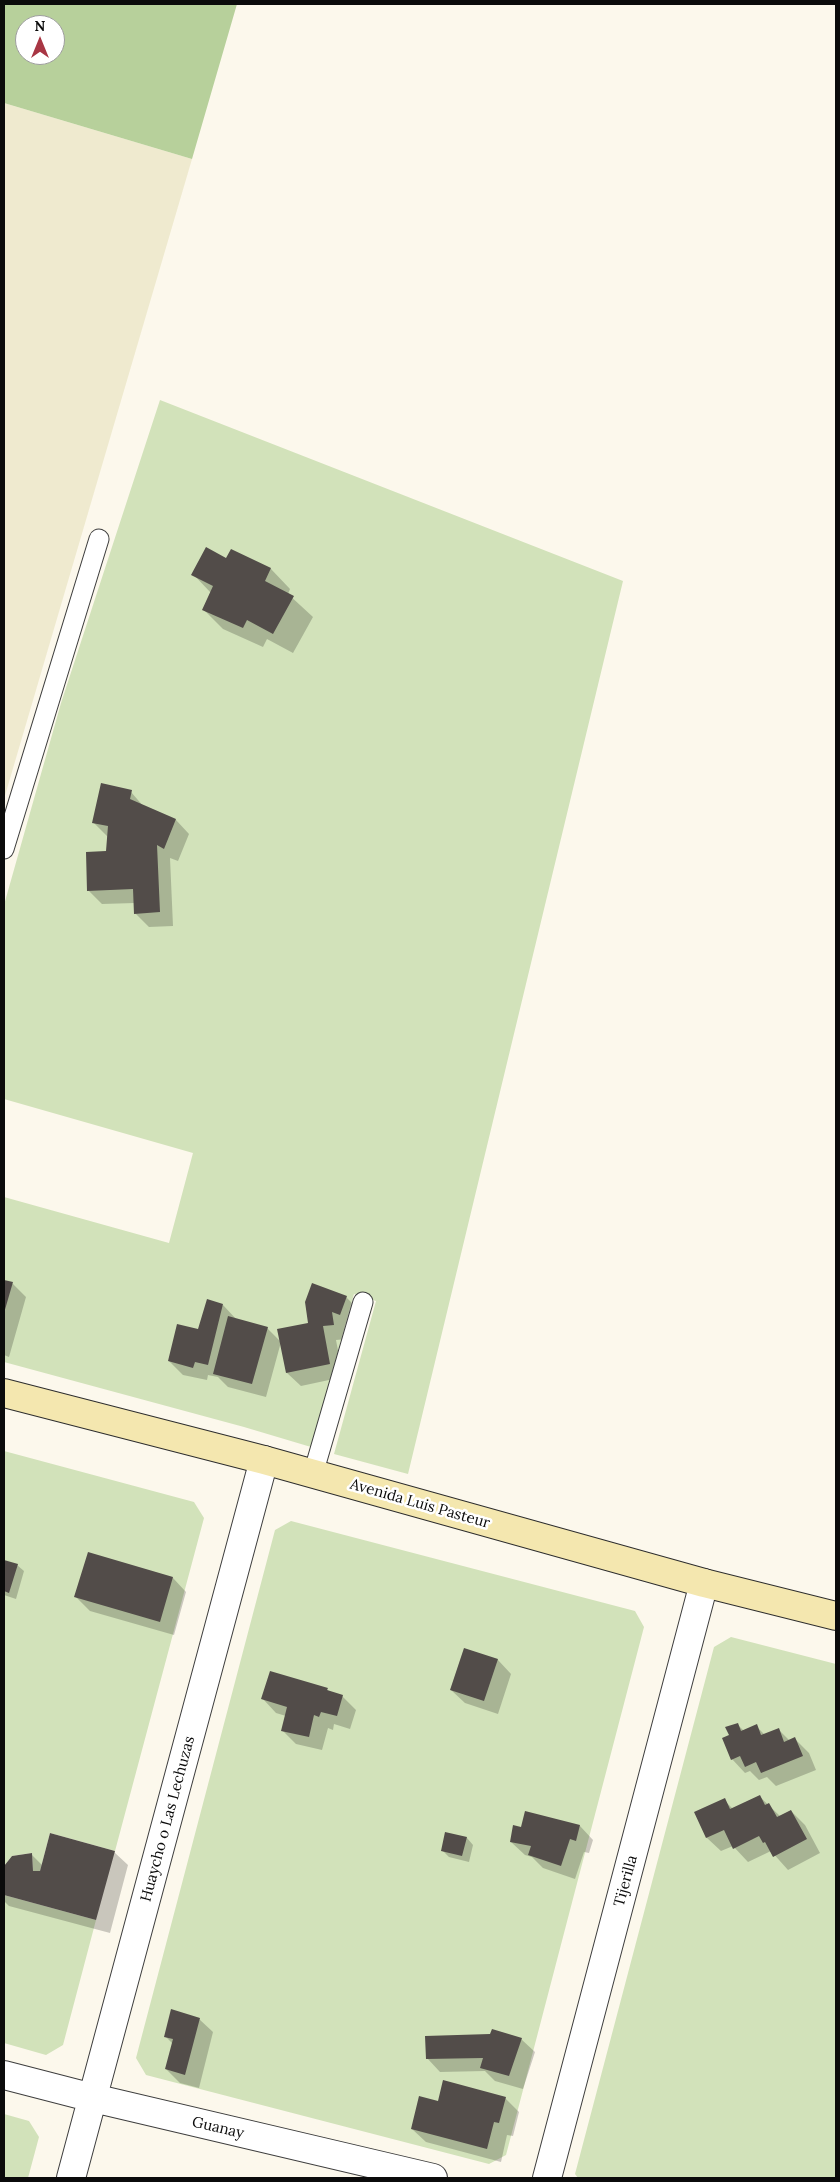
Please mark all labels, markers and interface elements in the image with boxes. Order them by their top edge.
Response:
north arrow [15,15,65,65]
text: N [35,17,45,35]
street label: Avenida Luis Pasteur [348,1475,492,1533]
street label: Huaycho o Las Lechuzas [137,1734,199,1904]
street label: Tijerilla [611,1853,641,1909]
street label: Guanay [190,2113,246,2143]

